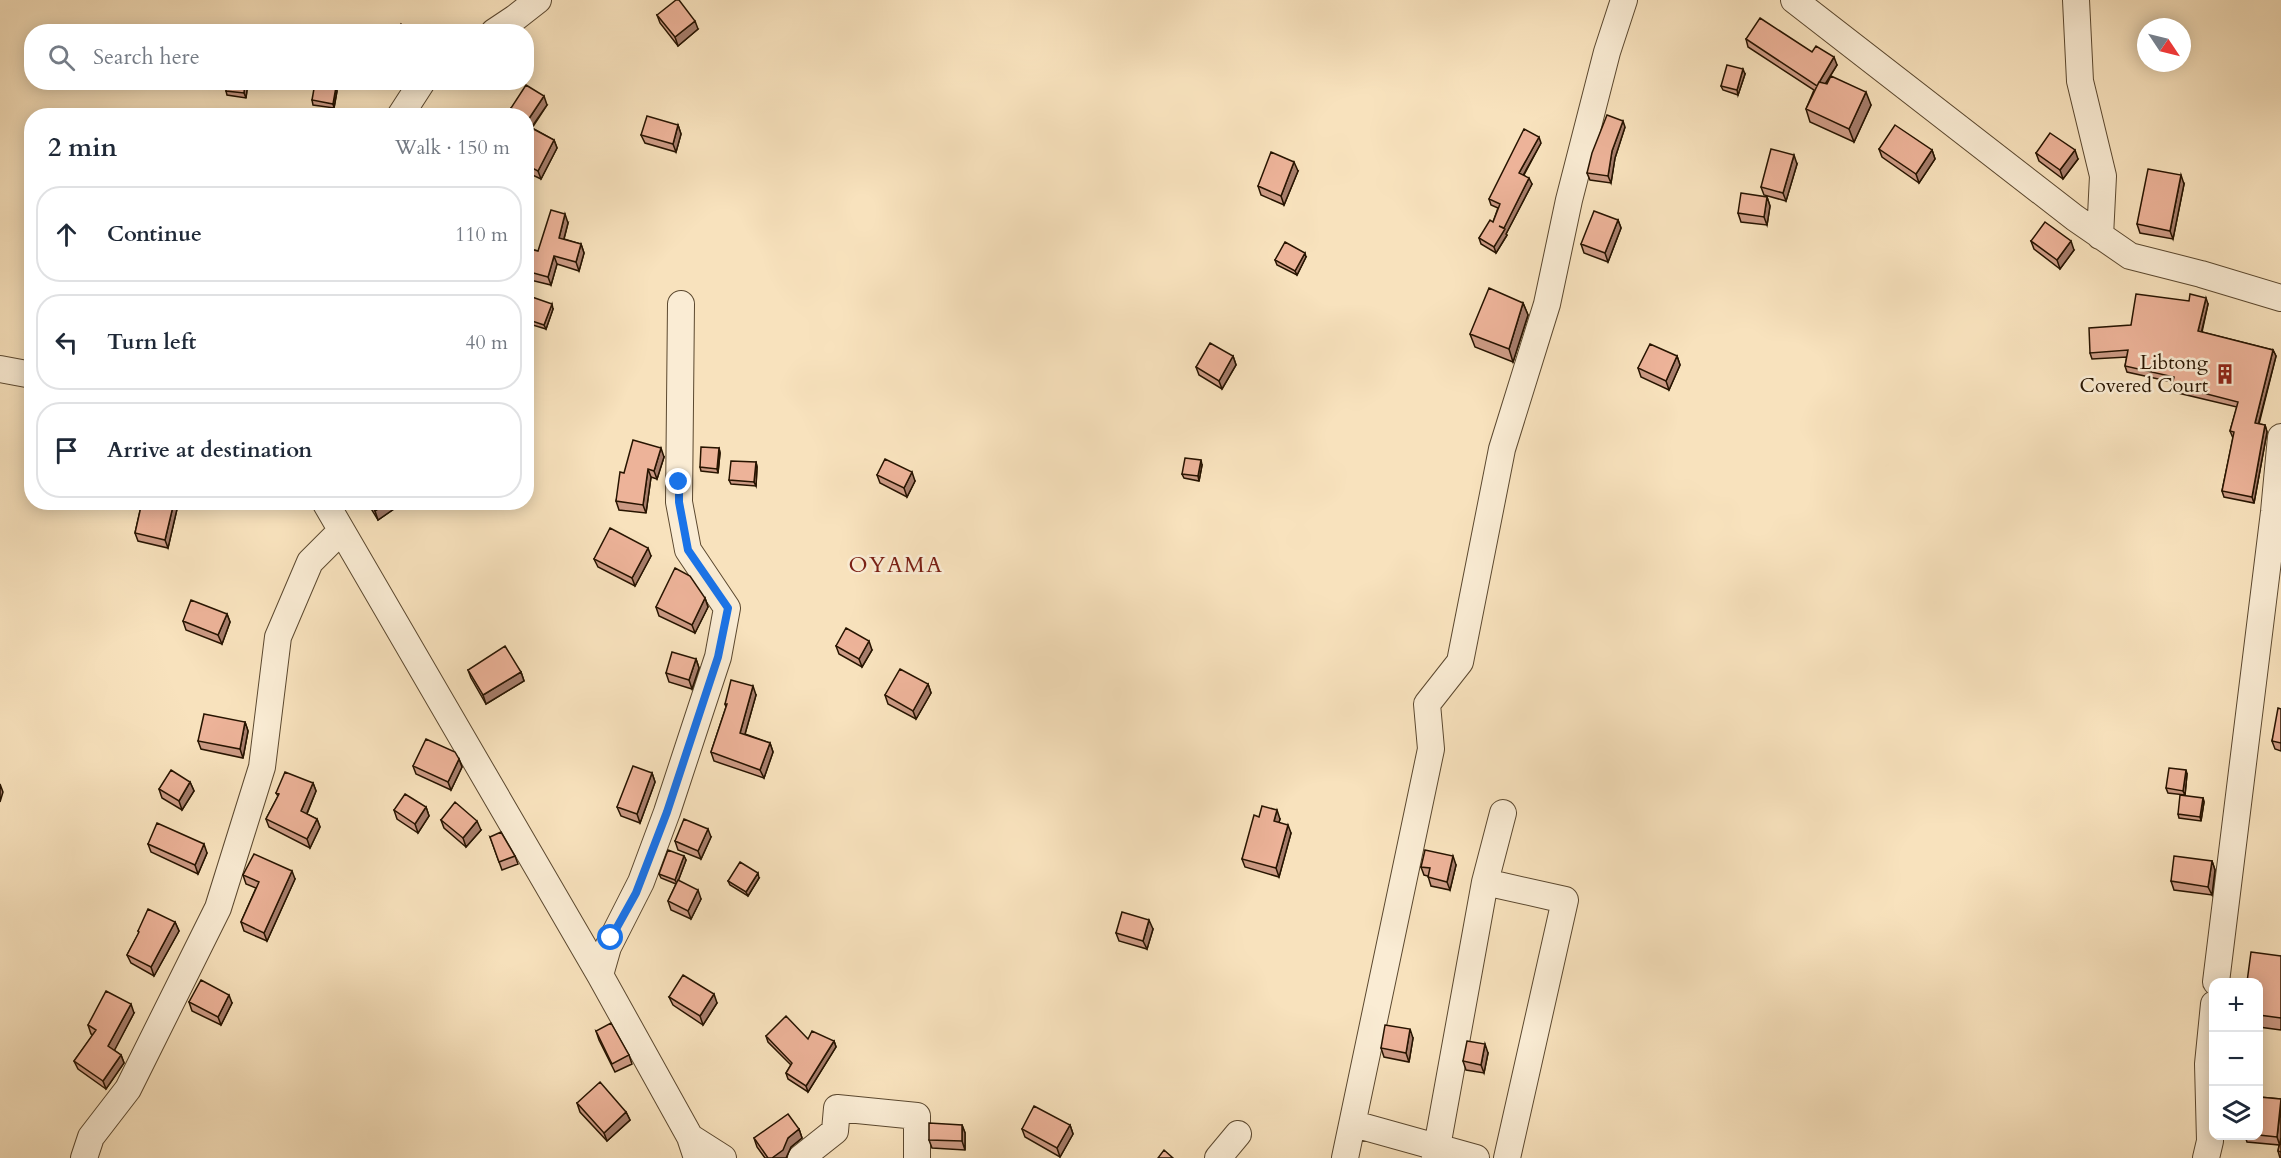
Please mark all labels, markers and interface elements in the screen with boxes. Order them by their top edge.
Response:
north arrow [2137,18,2191,72]
search box [24,24,534,90]
icon: search [45,41,78,74]
text: Search here [93,42,200,72]
text: 2 min [48,130,117,165]
text: Walk · 150 m [395,134,510,161]
icon: ahead [50,218,83,251]
text: Continue [107,219,202,249]
text: 110 m [455,221,508,248]
icon: left [50,326,83,359]
text: Turn left [107,327,196,357]
text: 40 m [465,329,508,356]
place label: Libtong Covered Court [2080,349,2209,399]
building icon: Libtong Covered Court [2213,362,2237,386]
icon: arrive [50,434,83,467]
text: Arrive at destination [107,435,312,465]
route end [665,468,691,494]
district label: OYAMA [849,550,943,580]
route start [597,924,623,950]
map controls [2209,978,2263,1140]
button: + [2209,978,2263,1032]
button: − [2209,1032,2263,1086]
button: layers [2209,1086,2263,1140]

